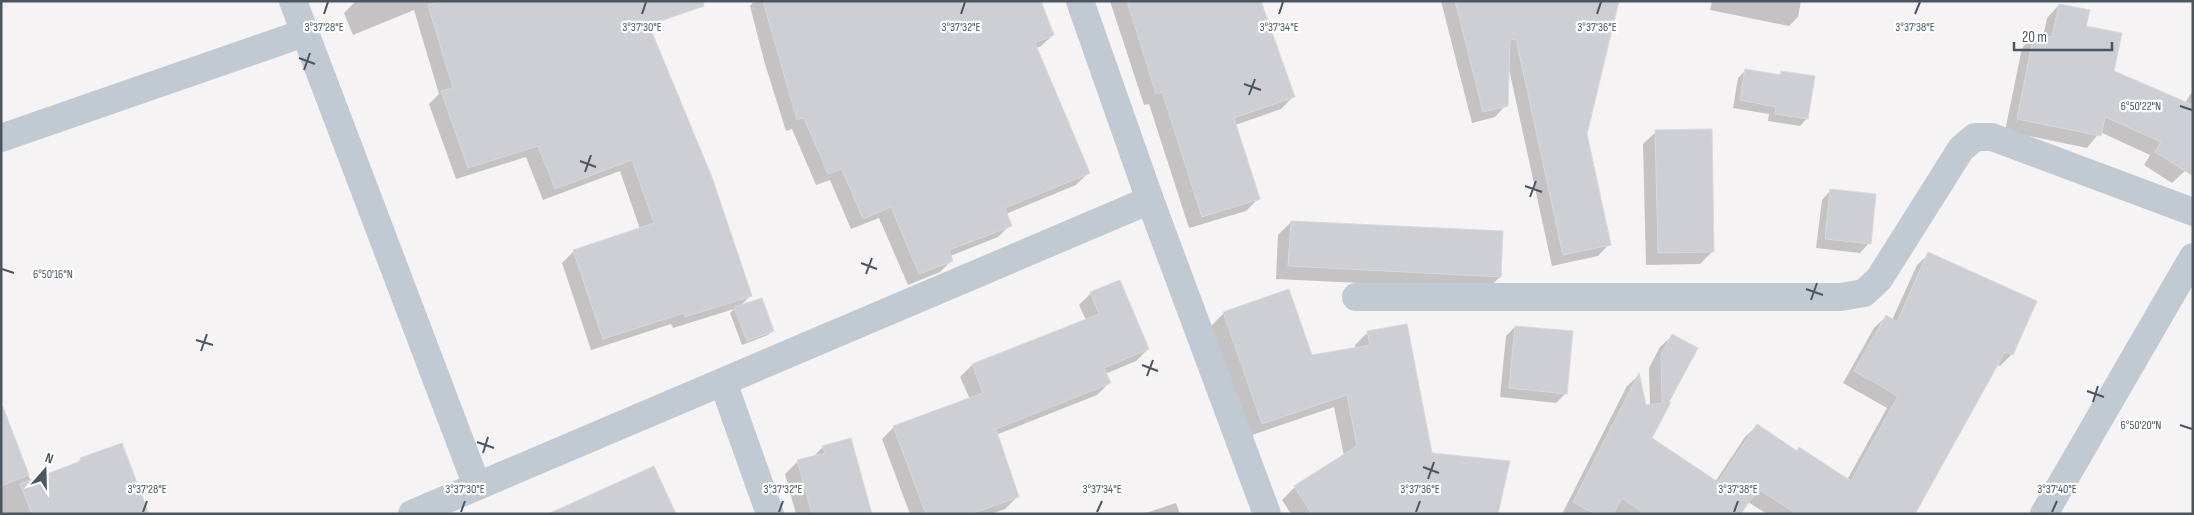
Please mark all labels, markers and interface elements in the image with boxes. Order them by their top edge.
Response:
text: 3°37'28"E [304,20,344,35]
text: 3°37'30"E [622,20,662,35]
text: 3°37'32"E [941,20,981,35]
text: 3°37'34"E [1259,20,1299,35]
text: 3°37'36"E [1577,20,1617,35]
text: 3°37'38"E [1895,20,1935,35]
scale bar [2014,20,2112,52]
text: 20 m [2022,28,2047,47]
text: 6°50'22"N [2121,99,2161,114]
text: 6°50'16"N [33,267,73,282]
text: 6°50'20"N [2121,418,2161,433]
north arrow [20,445,70,495]
text: N [43,449,56,468]
text: 3°37'28"E [127,482,167,497]
text: 3°37'30"E [445,482,485,497]
text: 3°37'32"E [763,482,803,497]
text: 3°37'34"E [1082,482,1122,497]
text: 3°37'36"E [1400,482,1440,497]
text: 3°37'38"E [1718,482,1758,497]
text: 3°37'40"E [2037,482,2077,497]

